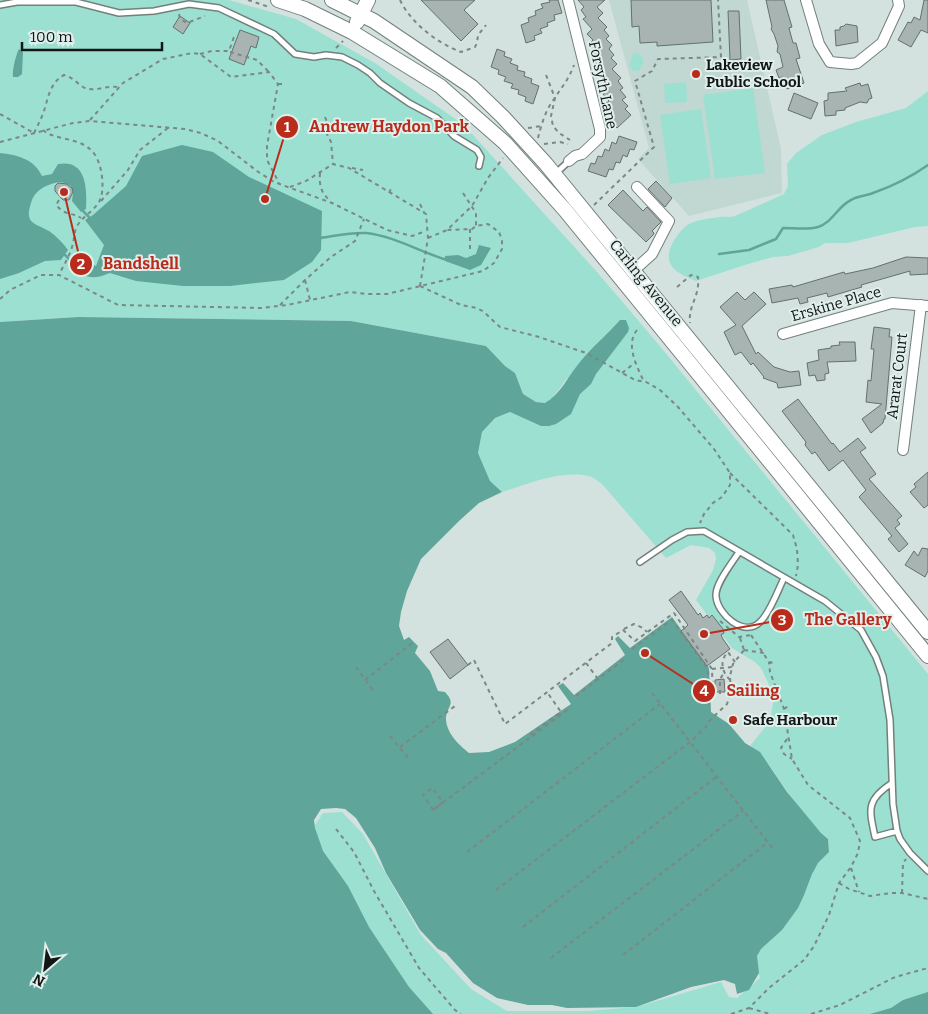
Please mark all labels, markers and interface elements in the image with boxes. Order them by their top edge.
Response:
scale bar [22,20,162,52]
text: 100 m [30,28,73,46]
street label: Forsyth Lane [585,39,621,131]
place label: Lakeview Public School [706,56,802,91]
marker: Lakeview Public School [690,68,702,80]
callout: Andrew Haydon Park [274,111,479,142]
text: Andrew Haydon Park [309,117,469,136]
text: 1 [284,118,291,136]
street label: Carling Avenue [606,236,686,330]
callout: Bandshell [68,248,189,279]
text: Bandshell [103,254,179,273]
text: 2 [77,255,85,273]
street label: Erskine Place [789,283,883,325]
street label: Ararat Court [883,331,911,420]
callout: The Gallery [770,604,902,635]
text: The Gallery [804,610,892,629]
text: 3 [778,611,786,629]
callout: Sailing [692,675,790,706]
text: Sailing [727,681,779,700]
text: 4 [699,682,709,700]
place label: Safe Harbour [743,711,837,729]
marker: Safe Harbour [727,714,739,726]
north arrow [20,944,70,994]
text: N [30,970,48,990]

